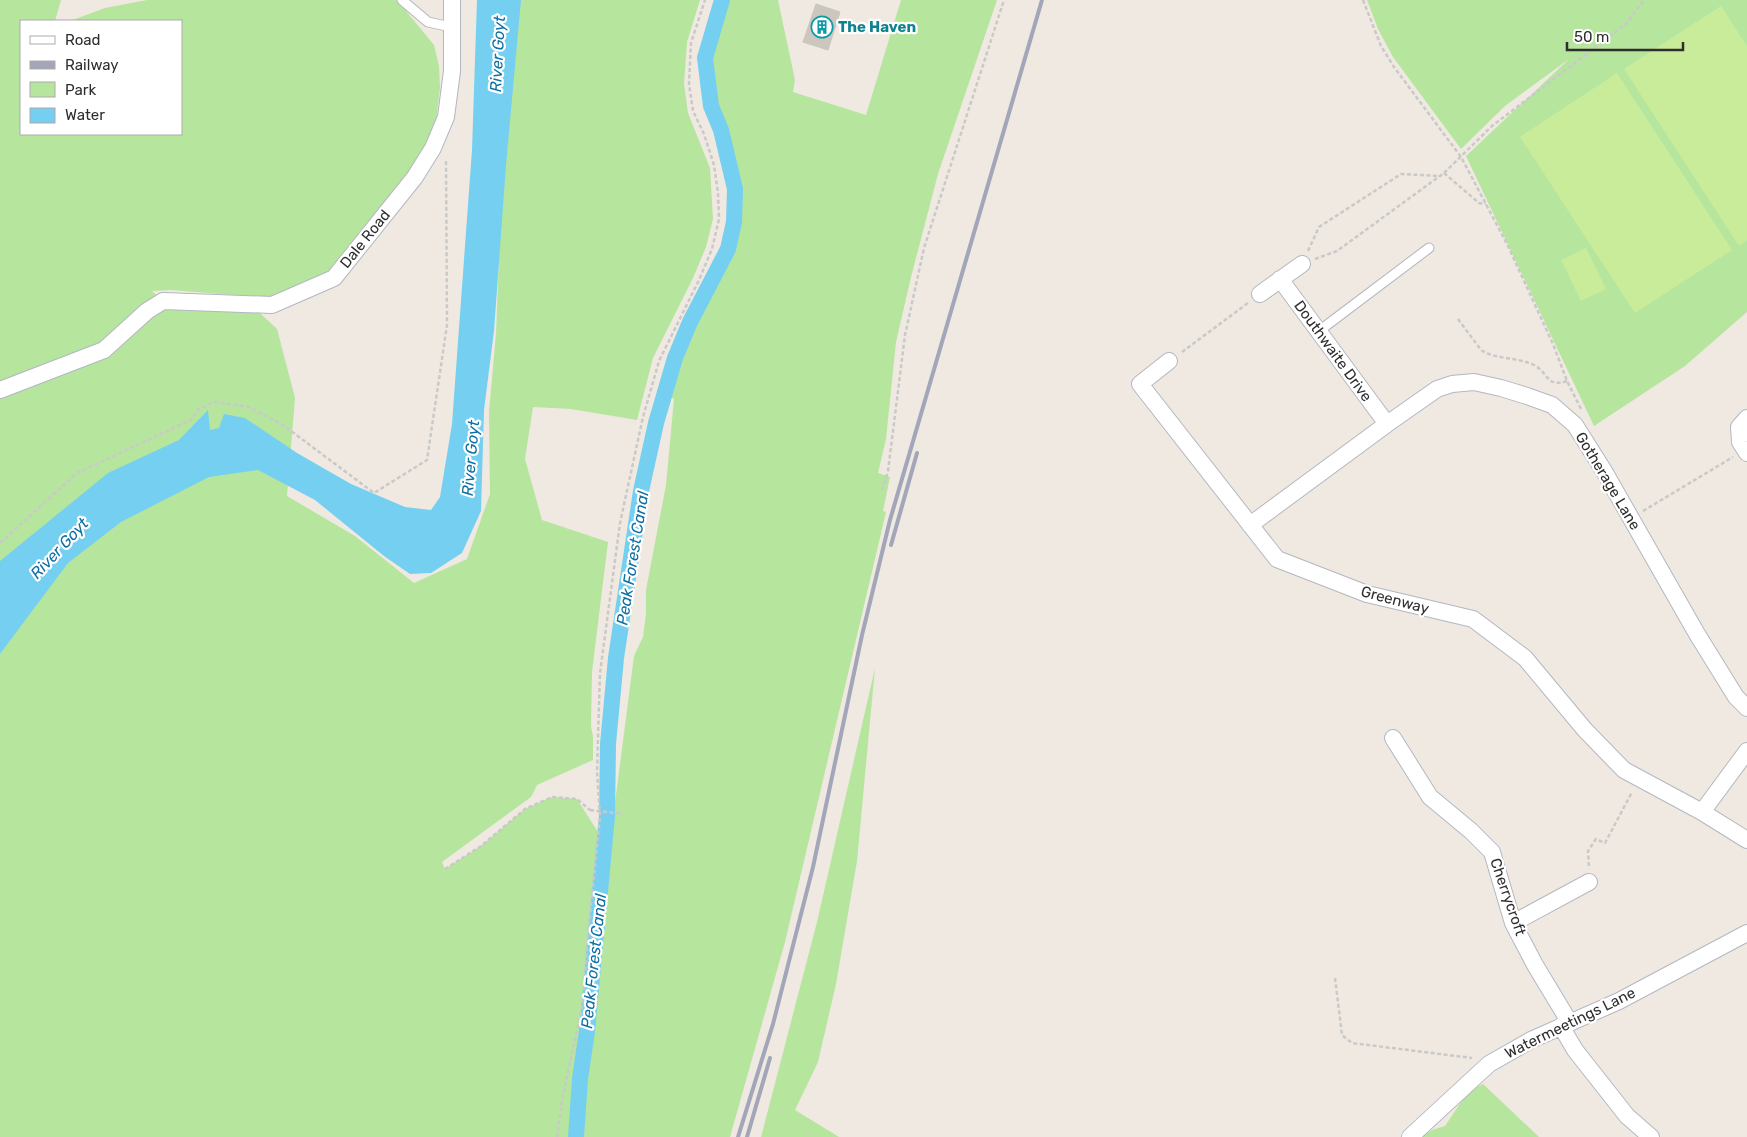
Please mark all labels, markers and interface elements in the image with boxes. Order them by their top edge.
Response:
water label: River Goyt [486,15,509,93]
building icon: The Haven [810,15,834,39]
place label: The Haven [838,18,916,36]
legend [20,20,182,135]
scale bar [1567,20,1683,52]
text: 50 m [1574,28,1609,46]
text: Road [65,31,101,49]
text: Railway [65,56,119,74]
text: Park [65,81,96,99]
text: Water [65,106,105,124]
street label: Dale Road [336,206,394,272]
street label: Douthwaite Drive [1290,297,1376,405]
water label: River Goyt [458,418,483,497]
street label: Gotherage Lane [1572,429,1644,533]
water label: Peak Forest Canal [613,489,653,626]
water label: River Goyt [26,513,93,583]
street label: Greenway [1359,582,1431,618]
street label: Cherrycroft [1486,856,1530,938]
water label: Peak Forest Canal [577,892,610,1029]
street label: Watermeetings Lane [1502,984,1638,1062]

